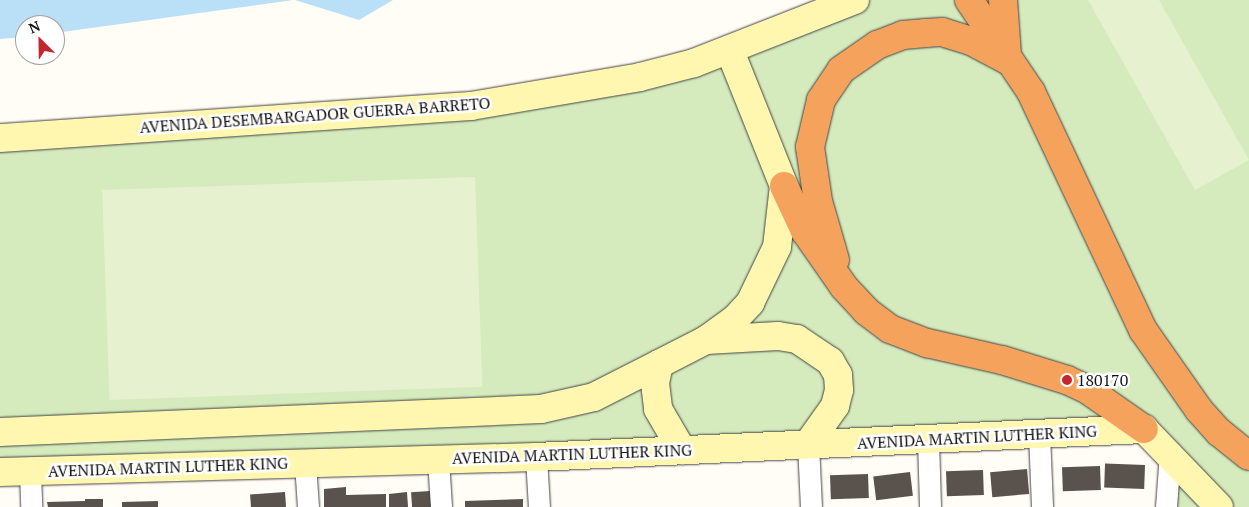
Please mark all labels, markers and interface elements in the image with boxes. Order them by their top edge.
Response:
north arrow [15,15,65,65]
text: N [26,16,43,37]
street label: AVENIDA DESEMBARGADOR GUERRA BARRETO [139,93,491,137]
place label: 180170 [1077,370,1128,390]
marker: 180170 [1061,374,1073,386]
street label: AVENIDA MARTIN LUTHER KING [856,421,1098,453]
street label: AVENIDA MARTIN LUTHER KING [451,440,693,468]
street label: AVENIDA MARTIN LUTHER KING [47,453,289,481]

